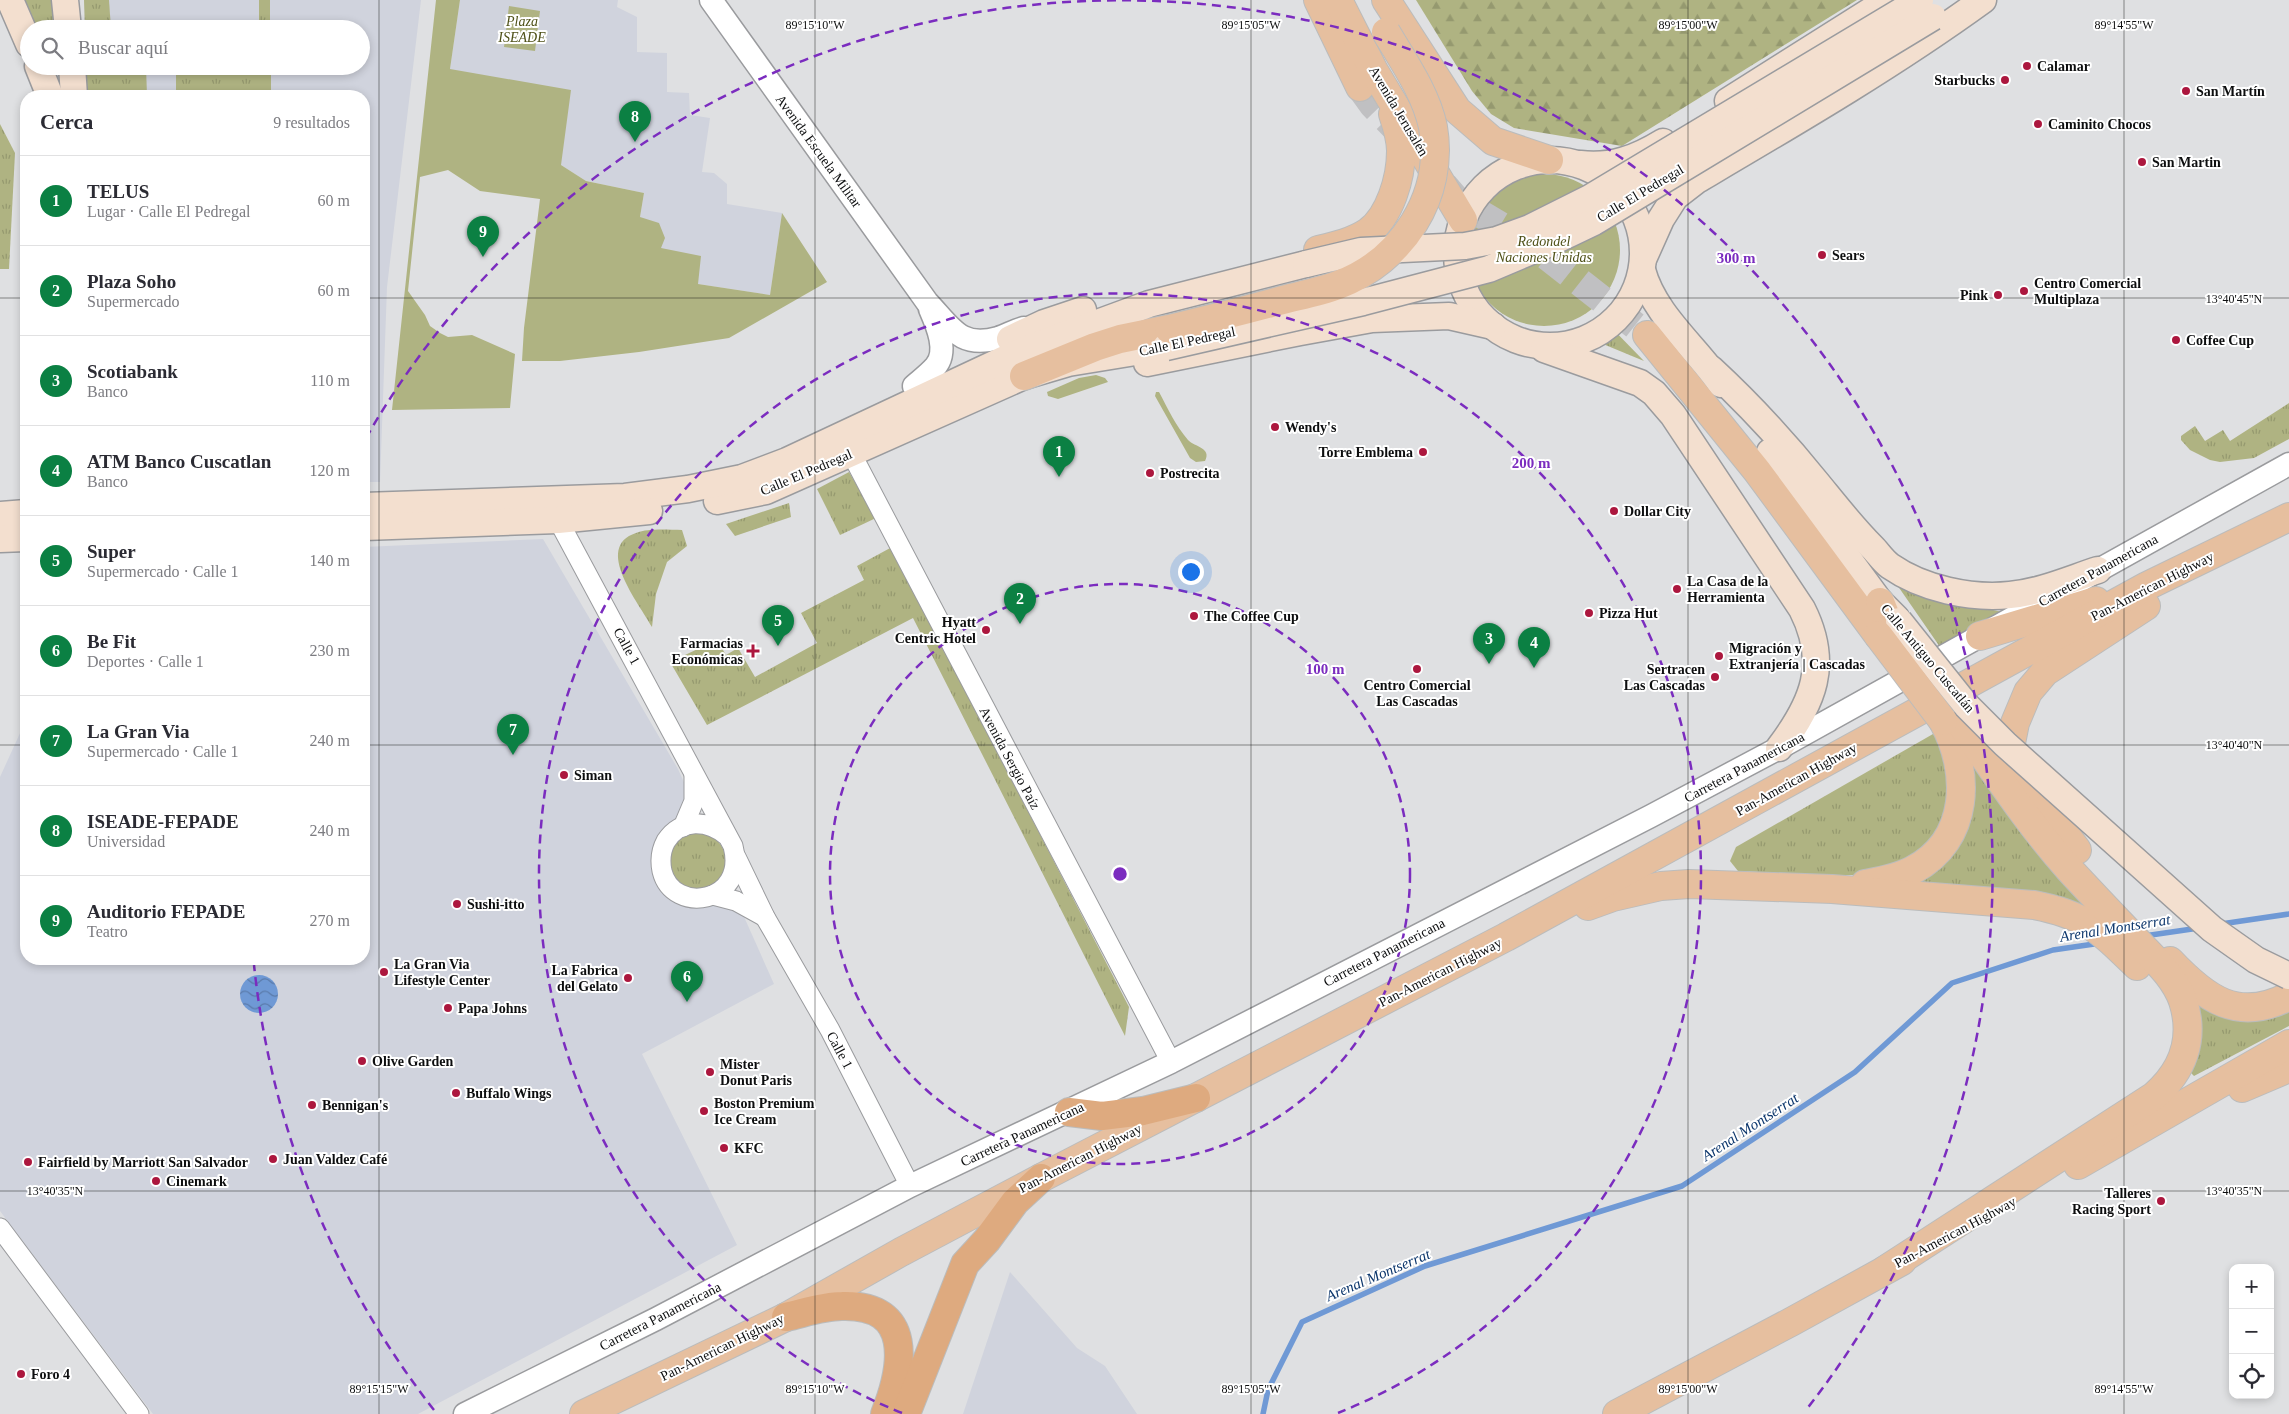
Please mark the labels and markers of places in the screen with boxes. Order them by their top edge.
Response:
place label: Calamar [2037,59,2090,74]
marker: Calamar [2021,60,2033,72]
place label: Starbucks [1934,73,1996,88]
marker: Starbucks [1999,74,2011,86]
place label: San Martín [2196,84,2265,99]
marker: San Martín [2180,85,2192,97]
pin: 8 [619,101,651,142]
place label: Caminito Chocos [2048,117,2152,132]
marker: Caminito Chocos [2032,118,2044,130]
place label: San Martin [2152,155,2221,170]
marker: San Martin [2136,156,2148,168]
pin: 9 [467,216,499,257]
place label: Sears [1832,248,1865,263]
marker: Sears [1816,249,1828,261]
place label: Centro Comercial Multiplaza [2034,276,2141,307]
marker: Centro Comercial Multiplaza [2018,285,2030,297]
place label: Pink [1960,288,1988,303]
marker: Pink [1992,289,2004,301]
place label: Coffee Cup [2186,333,2254,348]
marker: Coffee Cup [2170,334,2182,346]
place label: Wendy's [1285,420,1337,435]
marker: Wendy's [1269,421,1281,433]
pin: 1 [1043,436,1075,477]
place label: Torre Emblema [1319,445,1413,460]
marker: Torre Emblema [1417,446,1429,458]
place label: Postrecita [1160,466,1220,481]
marker: Postrecita [1144,467,1156,479]
place label: Dollar City [1624,504,1691,519]
marker: Dollar City [1608,505,1620,517]
place label: La Casa de la Herramienta [1687,574,1768,605]
pin: 2 [1004,583,1036,624]
marker: La Casa de la Herramienta [1671,583,1683,595]
pin: 5 [762,605,794,646]
place label: Pizza Hut [1599,606,1658,621]
marker: Pizza Hut [1583,607,1595,619]
place label: The Coffee Cup [1204,609,1299,624]
marker: The Coffee Cup [1188,610,1200,622]
place label: Hyatt Centric Hotel [895,615,976,646]
pin: 3 [1473,623,1505,664]
marker: Hyatt Centric Hotel [980,624,992,636]
pin: 4 [1518,627,1550,668]
place label: Farmacias Económicas [671,636,744,667]
place label: Migración y Extranjería | Cascadas [1729,641,1866,672]
marker: Farmacias Económicas [747,645,759,657]
marker: Migración y Extranjería | Cascadas [1713,650,1725,662]
place label: Sertracen Las Cascadas [1624,662,1706,693]
marker: Centro Comercial Las Cascadas [1411,663,1423,675]
marker: Sertracen Las Cascadas [1709,671,1721,683]
place label: Centro Comercial Las Cascadas [1363,678,1471,709]
pin: 7 [497,714,529,755]
place label: Siman [574,768,612,783]
marker: Siman [558,769,570,781]
centre of rings [1111,865,1129,883]
place label: Sushi-itto [467,897,525,912]
marker: Sushi-itto [451,898,463,910]
place label: La Gran Via Lifestyle Center [394,957,490,988]
pin: 6 [671,961,703,1002]
place label: La Fabrica del Gelato [552,963,618,994]
marker: La Gran Via Lifestyle Center [378,966,390,978]
marker: La Fabrica del Gelato [622,972,634,984]
place label: Papa Johns [458,1001,527,1016]
marker: Papa Johns [442,1002,454,1014]
place label: Olive Garden [372,1054,453,1069]
marker: Olive Garden [356,1055,368,1067]
place label: Mister Donut Paris [720,1057,793,1088]
marker: Mister Donut Paris [704,1066,716,1078]
place label: Buffalo Wings [466,1086,552,1101]
marker: Buffalo Wings [450,1087,462,1099]
place label: Boston Premium Ice Cream [714,1096,815,1127]
place label: Bennigan's [322,1098,389,1113]
marker: Bennigan's [306,1099,318,1111]
marker: Boston Premium Ice Cream [698,1105,710,1117]
place label: KFC [734,1141,764,1156]
marker: KFC [718,1142,730,1154]
place label: Juan Valdez Café [283,1152,387,1167]
marker: Juan Valdez Café [267,1153,279,1165]
place label: Fairfield by Marriott San Salvador [38,1155,248,1170]
marker: Fairfield by Marriott San Salvador [22,1156,34,1168]
place label: Cinemark [166,1174,227,1189]
marker: Cinemark [150,1175,162,1187]
place label: Talleres Racing Sport [2072,1186,2152,1217]
marker: Talleres Racing Sport [2155,1195,2167,1207]
place label: Foro 4 [31,1367,70,1382]
marker: Foro 4 [15,1368,27,1380]

